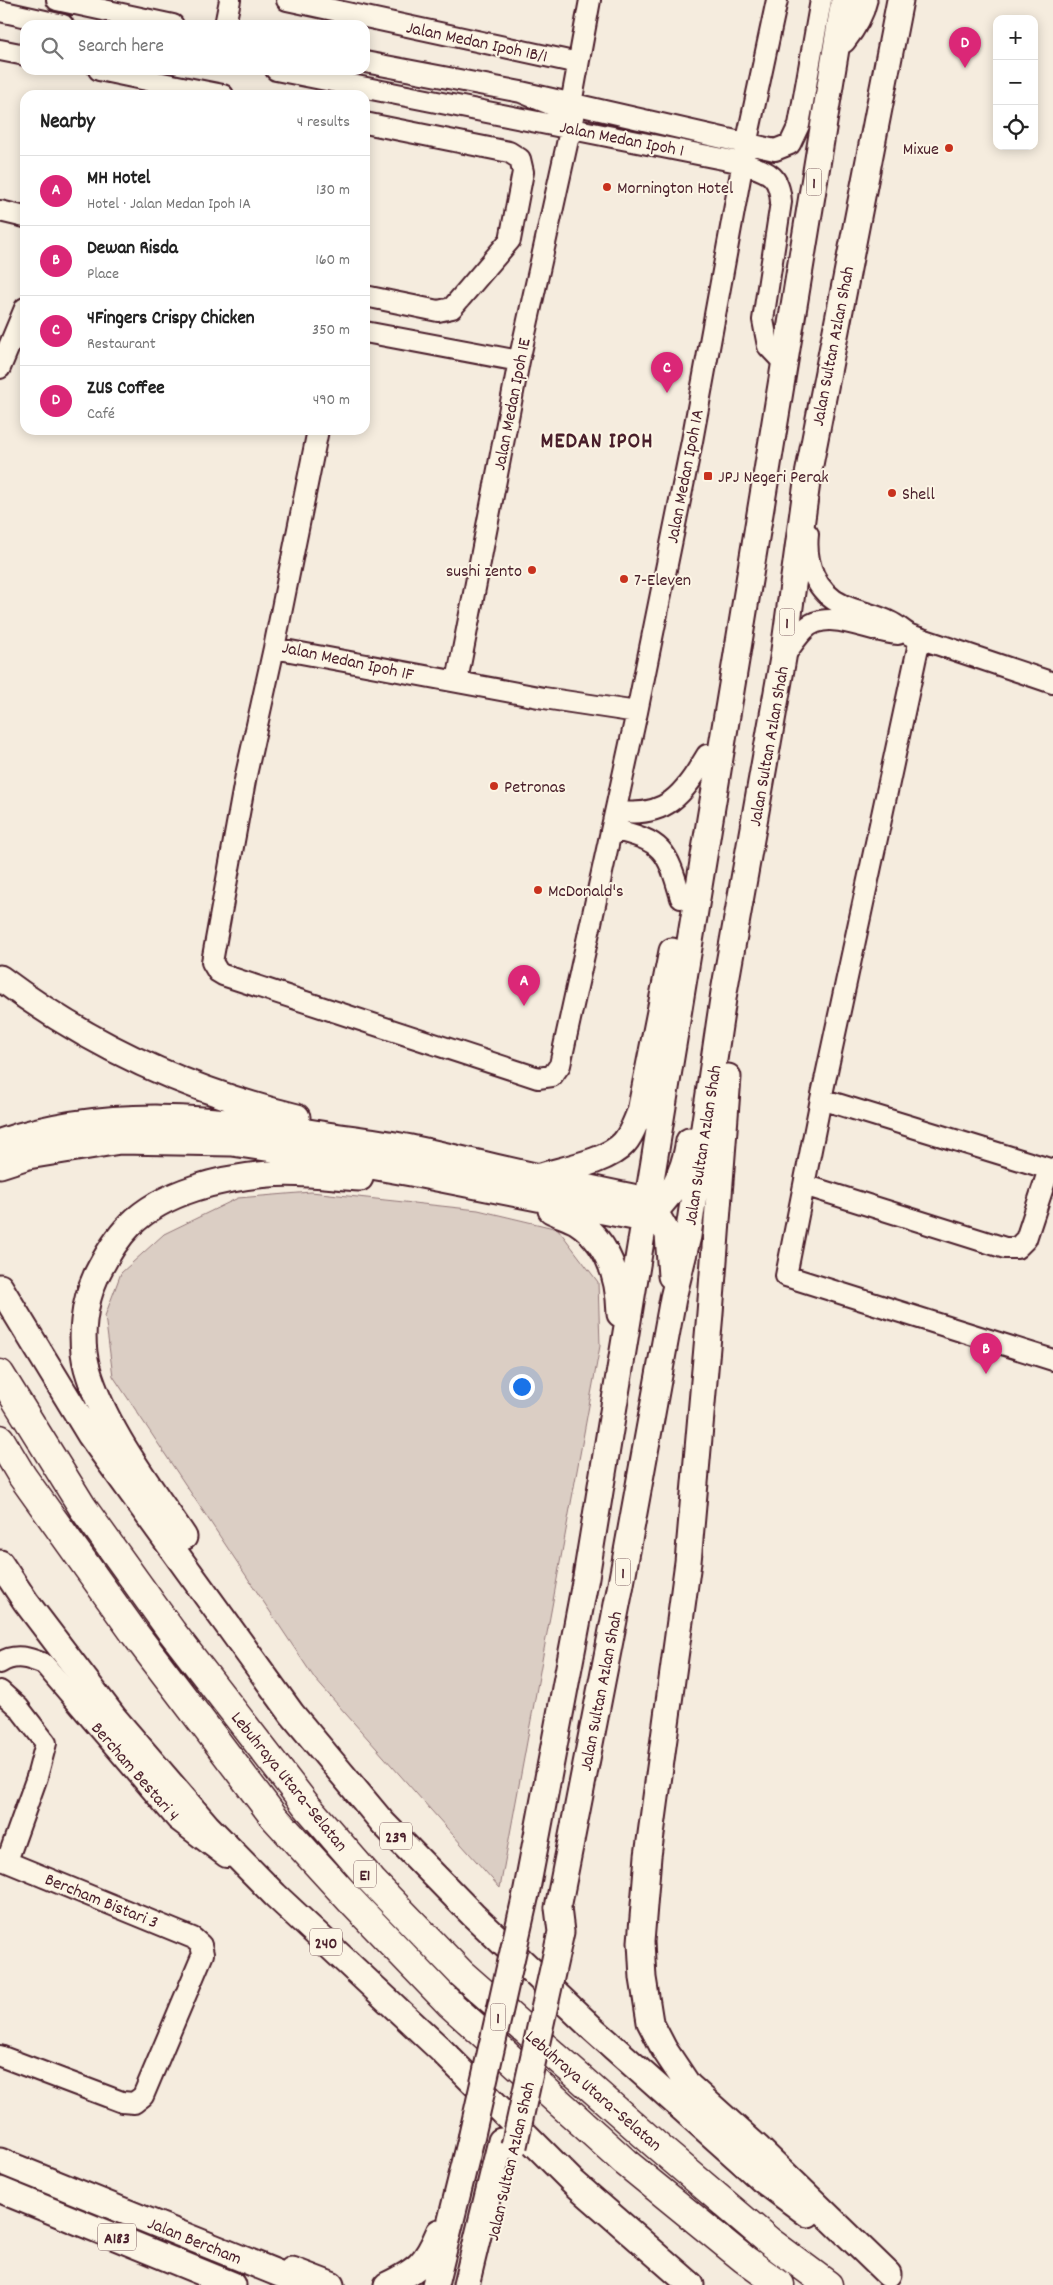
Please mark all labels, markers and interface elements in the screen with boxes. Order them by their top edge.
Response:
map controls [993,15,1038,150]
button: + [993,15,1038,60]
street label: Jalan Medan Ipoh 1B/1 [404,16,549,71]
search box [20,20,370,75]
pin: D [949,27,981,68]
icon: search [38,34,66,62]
text: Search here [78,34,164,61]
button: − [993,60,1038,105]
button: locate [993,105,1038,150]
text: Nearby [40,108,95,138]
text: 4 results [297,111,350,134]
street label: Jalan Medan Ipoh 1 [557,116,686,165]
place label: Mixue [903,138,939,163]
marker: Mixue [943,142,955,154]
text: MH Hotel [87,166,150,193]
road number: 1 [806,168,822,196]
place label: Mornington Hotel [617,177,734,202]
text: A [52,179,60,202]
text: 130 m [316,179,350,202]
marker: Mornington Hotel [601,181,613,193]
text: Hotel · Jalan Medan Ipoh 1A [87,193,251,216]
text: Dewan Risda [87,236,178,263]
text: B [52,249,60,272]
text: 160 m [315,249,350,272]
text: Place [87,263,119,286]
street label: Jalan Sultan Azlan Shah [807,264,862,429]
text: 4Fingers Crispy Chicken [87,306,255,333]
text: C [52,319,60,342]
text: 350 m [312,319,350,342]
text: Restaurant [87,333,156,356]
street label: Jalan Medan Ipoh 1E [488,336,539,473]
pin: C [651,352,683,393]
text: ZUS Coffee [87,376,165,403]
text: D [52,389,60,412]
text: 490 m [313,389,350,412]
text: Café [87,403,115,426]
street label: Jalan Medan Ipoh 1A [661,407,712,546]
district label: MEDAN IPOH [541,427,653,458]
place label: JPJ Negeri Perak [718,466,829,491]
marker: JPJ Negeri Perak [702,470,714,482]
place label: Shell [902,483,935,508]
marker: Shell [886,487,898,499]
place label: sushi zento [446,560,522,585]
marker: sushi zento [526,564,538,576]
place label: 7-Eleven [634,569,691,594]
marker: 7-Eleven [618,573,630,585]
road number: 1 [780,608,794,636]
street label: Jalan Medan Ipoh 1F [279,636,416,689]
street label: Jalan Sultan Azlan Shah [744,664,797,829]
place label: Petronas [504,776,566,801]
marker: Petronas [488,780,500,792]
place label: McDonald's [548,880,624,905]
marker: McDonald's [532,884,544,896]
pin: A [508,965,540,1006]
street label: Jalan Sultan Azlan Shah [679,1063,730,1228]
pin: B [970,1333,1002,1374]
your location [509,1374,535,1400]
road number: 1 [616,1558,630,1585]
street label: Jalan Sultan Azlan Shah [575,1609,630,1774]
street label: Lebuhraya Utara–Selatan [224,1707,352,1858]
street label: Bercham Bestari 4 [84,1718,184,1828]
road number: 239 [380,1822,412,1850]
road number: E1 [354,1860,376,1888]
street label: Bercham Bistari 3 [41,1868,161,1936]
road number: 240 [310,1928,342,1955]
road number: 1 [490,2004,506,2030]
street label: Lebuhraya Utara–Selatan [519,2025,666,2158]
street label: Jalan Sultan Azlan Shah [482,2080,543,2243]
street label: Jalan Bercham [143,2212,245,2273]
road number: A183 [98,2224,136,2250]

